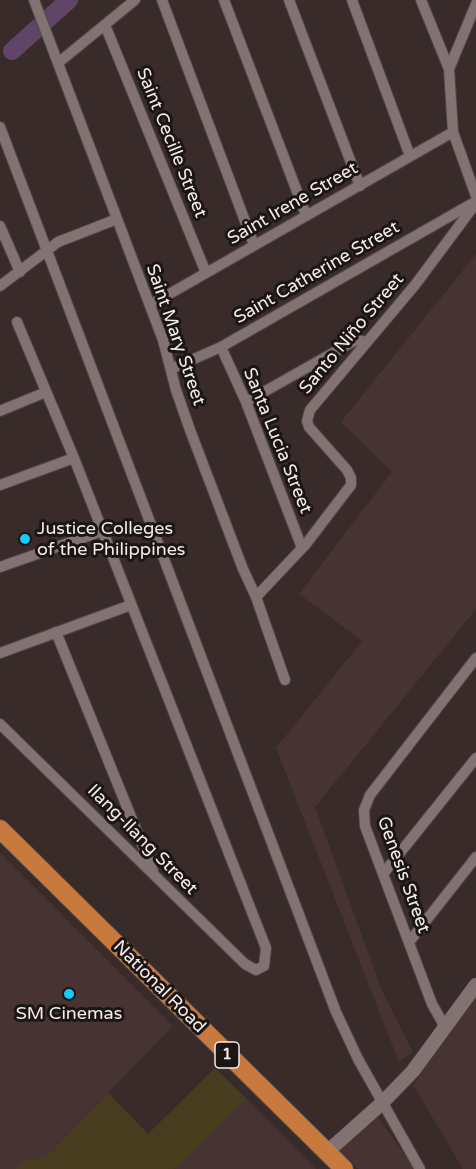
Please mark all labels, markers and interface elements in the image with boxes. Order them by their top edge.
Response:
street label: Saint Cecille Street [131,65,211,221]
street label: Saint Irene Street [224,158,362,250]
street label: Saint Catherine Street [231,217,403,329]
street label: Saint Mary Street [141,261,209,409]
street label: Santo Niño Street [295,269,409,399]
street label: Santa Lucia Street [238,365,316,517]
place label: Justice Colleges of the Philippines [37,518,185,560]
marker: Justice Colleges of the Philippines [18,532,32,546]
street label: Ilang-Ilang Street [82,780,202,900]
street label: Genesis Street [372,814,434,936]
street label: National Road [108,936,210,1038]
marker: SM Cinemas [62,987,76,1001]
place label: SM Cinemas [16,1003,122,1025]
road number: 1 [215,1042,239,1068]

